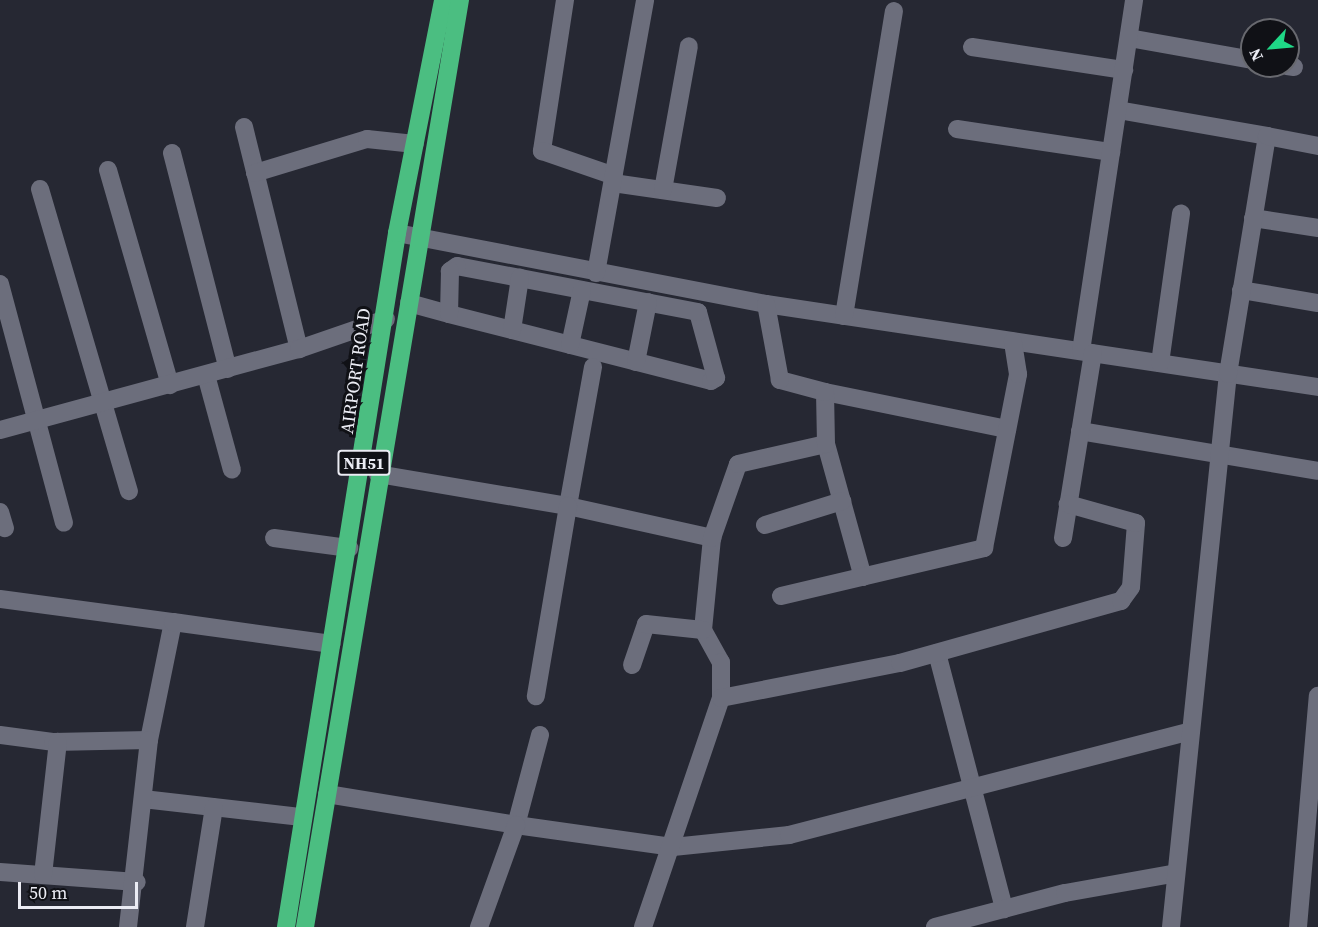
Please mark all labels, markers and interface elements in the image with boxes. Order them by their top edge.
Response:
north arrow [1240,18,1300,78]
text: N [1243,45,1268,65]
street label: AIRPORT ROAD [336,307,376,435]
road number: NH51 [337,450,391,476]
scale bar [21,870,141,908]
text: 50 m [29,880,67,905]

